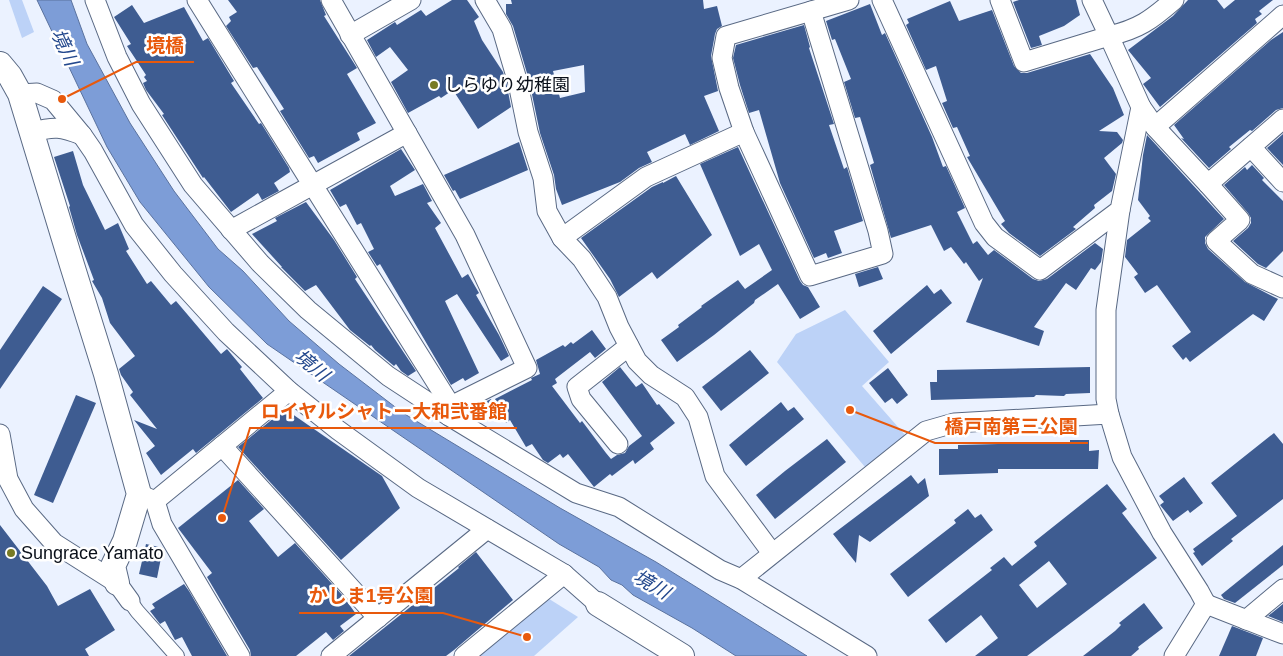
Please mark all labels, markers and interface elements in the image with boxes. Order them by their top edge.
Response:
water label: 境川 [47,26,83,71]
callout: 境橋 [136,28,194,62]
text: 境橋 [146,35,184,56]
place label: しらゆり幼稚園 [444,75,570,95]
marker: しらゆり幼稚園 [428,79,440,91]
water label: 境川 [290,345,335,387]
callout: ロイヤルシャトー大和弐番館 [250,394,517,428]
text: ロイヤルシャトー大和弐番館 [261,401,507,422]
callout: 橋戸南第三公園 [935,409,1088,443]
text: 橋戸南第三公園 [944,416,1078,437]
place label: Sungrace Yamato [21,543,163,563]
marker: Sungrace Yamato [5,547,17,559]
water label: 境川 [630,566,675,604]
callout: かしま1号公園 [299,579,443,613]
text: かしま1号公園 [309,585,433,606]

